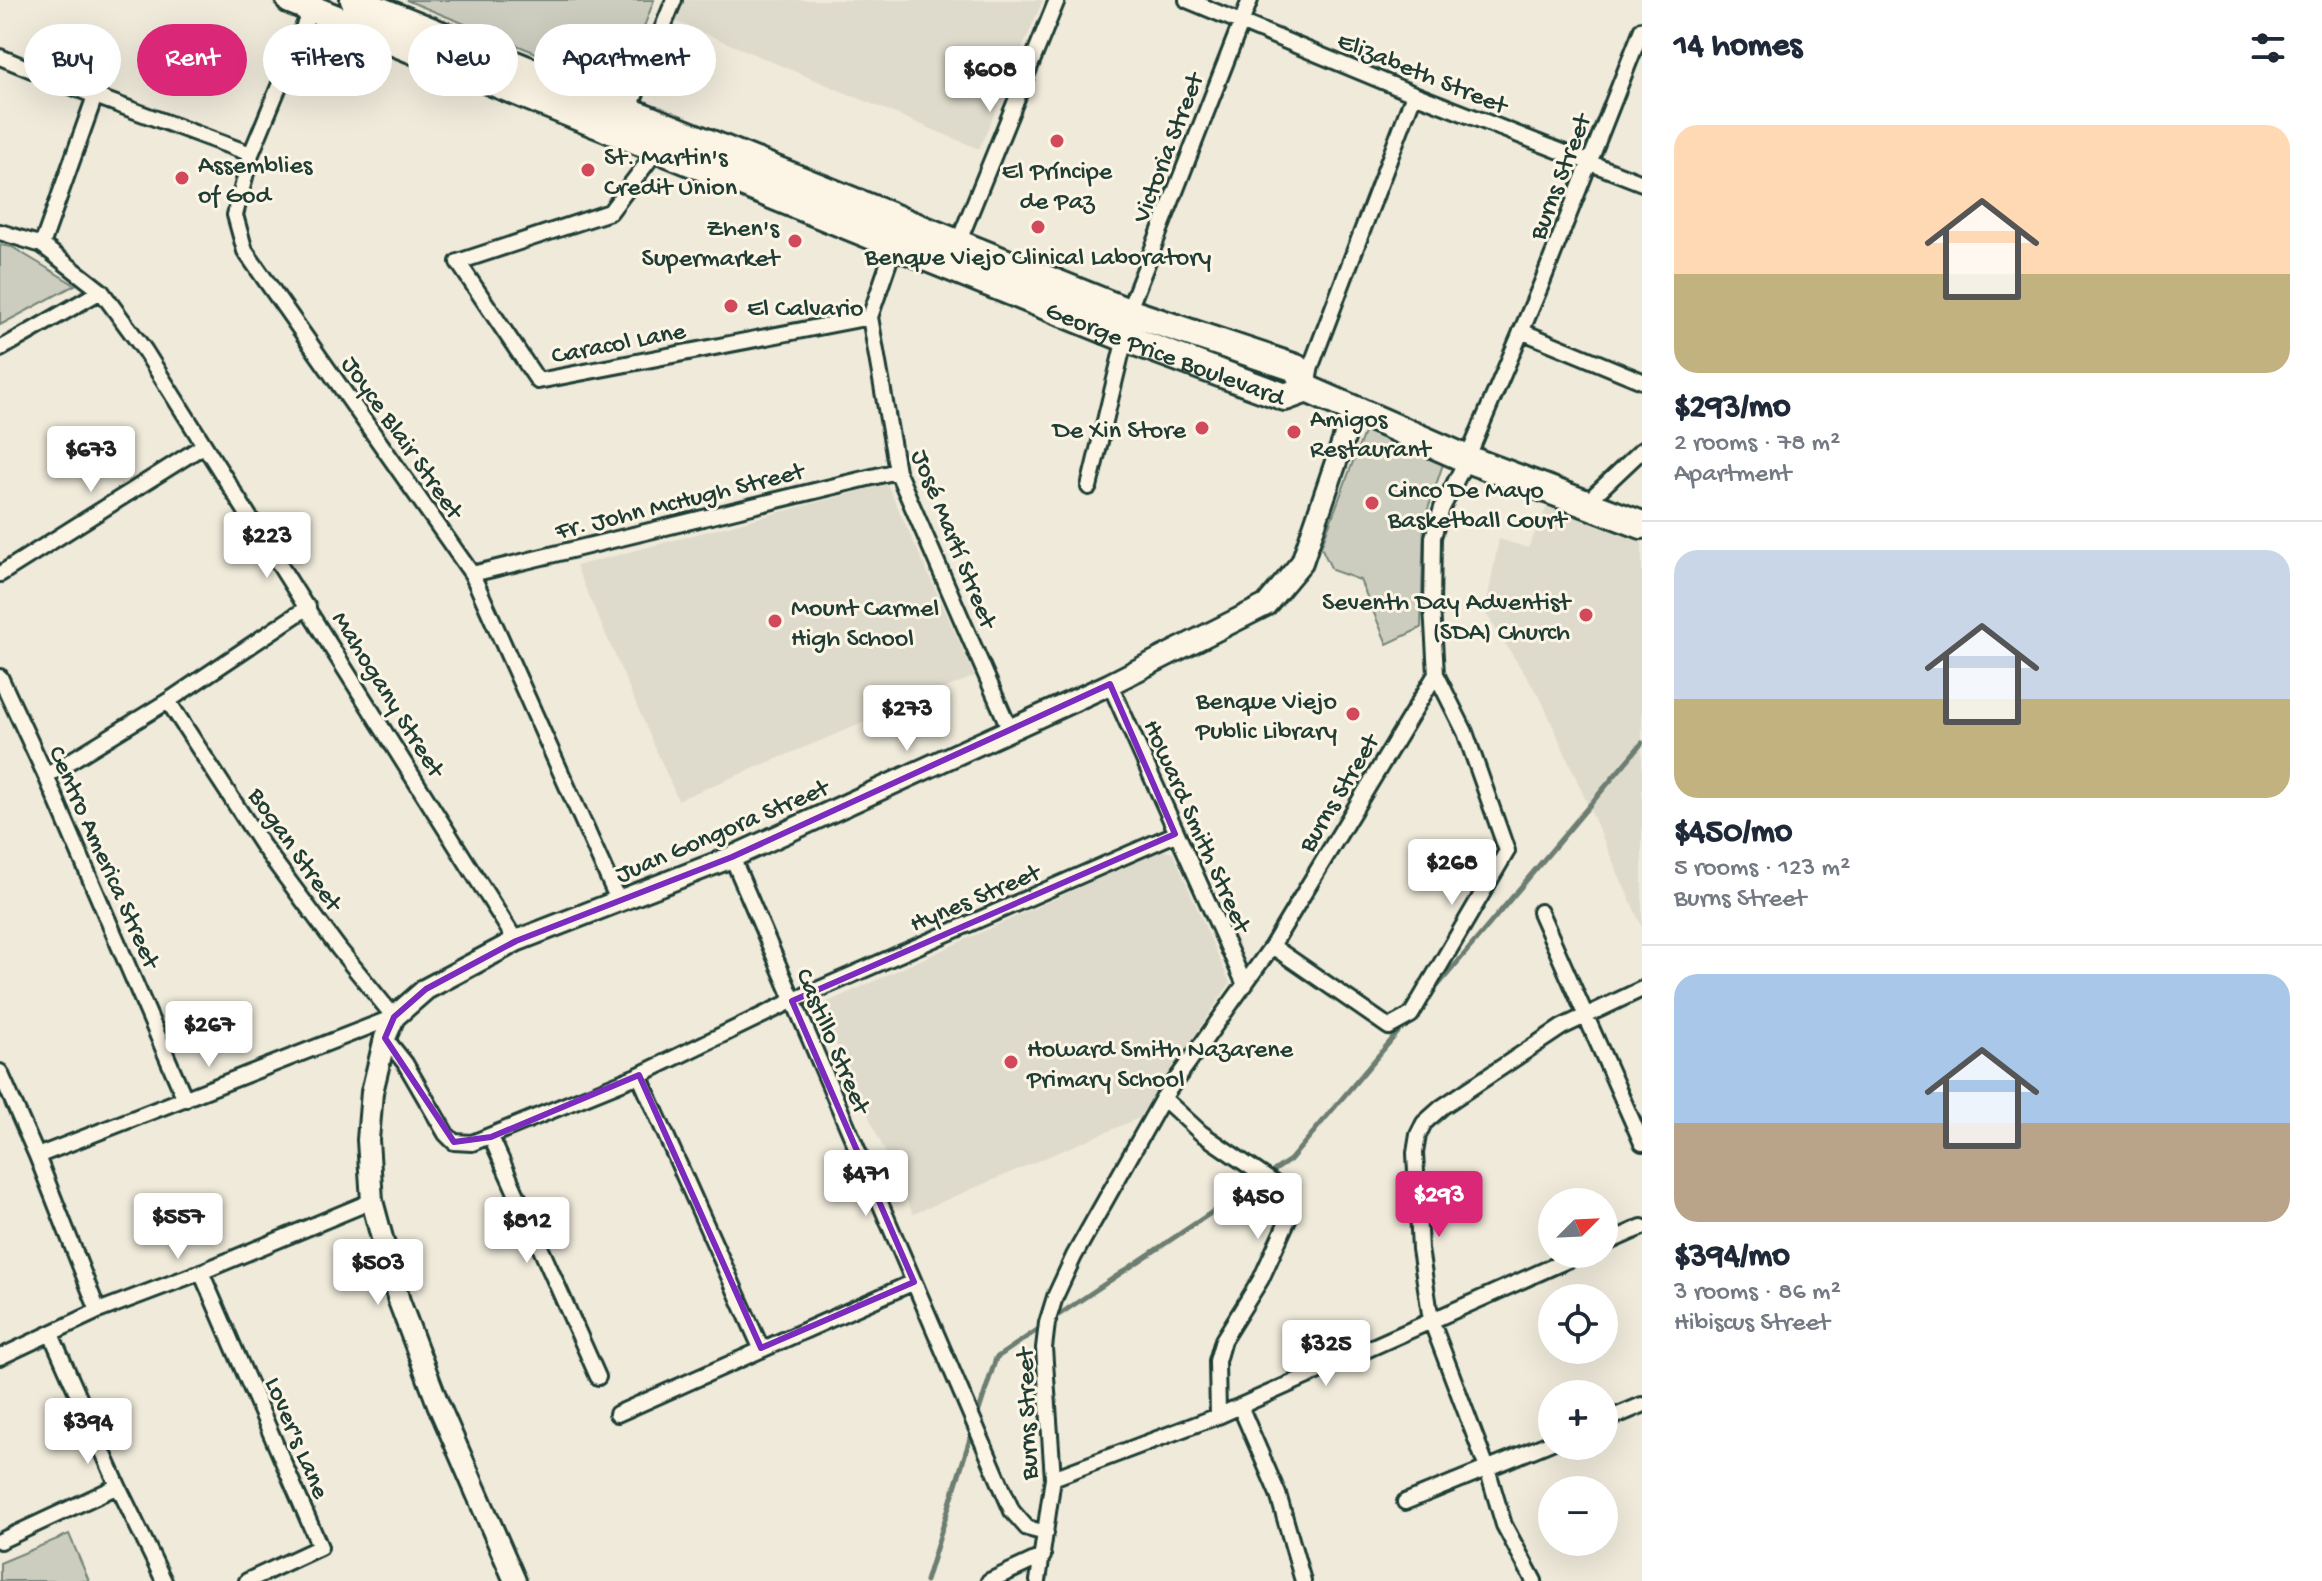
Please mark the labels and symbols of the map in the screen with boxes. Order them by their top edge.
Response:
street label: Elizabeth Street [1332,27,1513,124]
pin: $608 [943,46,1037,114]
street label: Victoria Street [1127,67,1214,229]
street label: Burns Street [1524,108,1601,246]
marker: El Príncipe de Paz [1048,132,1066,150]
place label: St. Martin's Credit Union [604,144,738,205]
place label: Assemblies of God [198,152,314,213]
place label: El Príncipe de Paz [1002,158,1113,219]
marker: St. Martin's Credit Union [579,161,597,179]
marker: Assemblies of God [173,169,191,187]
place label: Zhen's Supermarket [642,215,781,276]
marker: Benque Viejo Clinical Laboratory [1029,218,1047,236]
marker: Zhen's Supermarket [786,232,804,250]
place label: Benque Viejo Clinical Laboratory [864,244,1212,275]
place label: El Calvario [747,295,864,326]
marker: El Calvario [722,297,740,315]
street label: George Price Boulevard [1040,297,1290,416]
street label: Caracol Lane [549,317,689,374]
street label: Joyce Blair Street [332,351,470,528]
place label: Amigos Restaurant [1310,406,1433,467]
place label: De Xin Store [1051,417,1187,448]
marker: De Xin Store [1193,419,1211,437]
marker: Amigos Restaurant [1285,423,1303,441]
pin: $673 [44,426,138,494]
street label: José Martí Street [902,446,1003,636]
street label: Fr. John McHugh Street [552,457,810,549]
place label: Cinco De Mayo Basketball Court [1387,477,1569,538]
marker: Cinco De Mayo Basketball Court [1363,494,1381,512]
pin: $223 [220,512,314,580]
place label: Seventh Day Adventist (SDA) Church [1322,589,1572,650]
place label: Mount Carmel High School [791,595,939,656]
marker: Seventh Day Adventist (SDA) Church [1577,606,1595,624]
street label: Mahogany Street [323,607,451,786]
marker: Mount Carmel High School [766,612,784,630]
pin: $273 [860,685,954,753]
place label: Benque Viejo Public Library [1195,688,1337,749]
marker: Benque Viejo Public Library [1344,705,1362,723]
street label: Howard Smith Street [1134,716,1257,940]
street label: Burns Street [1293,728,1389,860]
street label: Centro America Street [39,742,166,976]
street label: Juan Gongora Street [611,773,836,892]
street label: Bogan Street [239,782,349,920]
pin: $268 [1405,839,1499,907]
street label: Hynes Street [906,858,1048,941]
street label: Castillo Street [786,964,876,1121]
pin: $267 [162,1001,256,1069]
place label: Howard Smith Nazarene Primary School [1026,1036,1294,1097]
marker: Howard Smith Nazarene Primary School [1002,1053,1020,1071]
pin: $471 [819,1150,913,1218]
pin: $293 [1392,1171,1486,1239]
pin: $450 [1211,1173,1305,1241]
north arrow [1538,1188,1618,1268]
pin: $557 [131,1193,225,1261]
pin: $812 [480,1197,574,1265]
pin: $503 [331,1239,425,1307]
pin: $325 [1279,1320,1373,1388]
street label: Burns Street [1012,1345,1047,1481]
street label: Lover's Lane [255,1373,335,1505]
pin: $394 [41,1398,135,1466]

